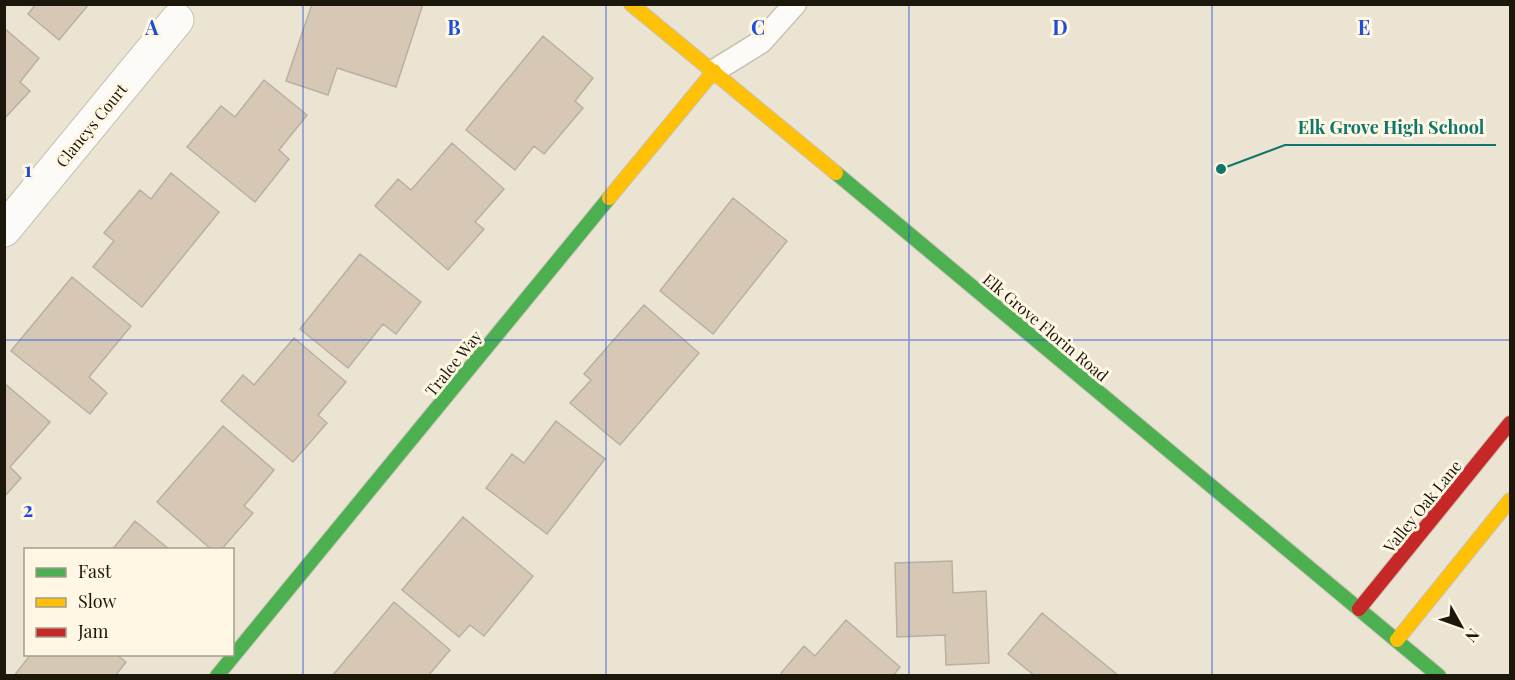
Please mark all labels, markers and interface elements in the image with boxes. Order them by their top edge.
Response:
text: A [144,13,159,40]
text: B [447,13,461,40]
text: C [751,13,765,40]
text: D [1052,13,1068,40]
text: E [1358,13,1370,40]
street label: Clancys Court [51,79,131,171]
callout: Elk Grove High School [1285,109,1496,145]
text: Elk Grove High School [1298,115,1485,139]
text: 1 [24,155,32,182]
street label: Elk Grove Florin Road [979,268,1113,386]
street label: Tralee Way [420,326,486,400]
street label: Valley Oak Lane [1378,455,1466,557]
text: 2 [23,495,33,522]
legend [24,548,234,656]
text: Fast [78,559,112,583]
text: Slow [78,589,116,613]
north arrow [1431,596,1491,656]
text: Jam [77,619,108,643]
text: N [1461,625,1485,647]

